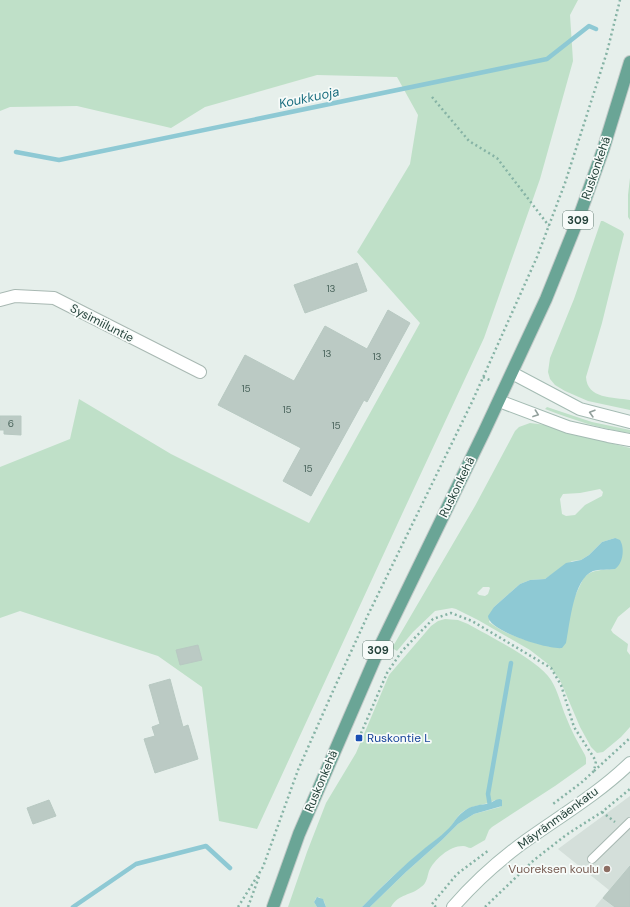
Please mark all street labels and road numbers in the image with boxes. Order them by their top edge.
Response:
street label: Ruskonkehä [578,134,614,202]
road number: 309 [563,211,593,229]
street label: Sysimiiluntie [67,300,137,346]
street label: Ruskonkehä [435,454,479,520]
road number: 309 [363,641,393,659]
street label: Ruskonkehä [301,748,341,814]
street label: Mäyränmäenkatu [515,783,602,853]

